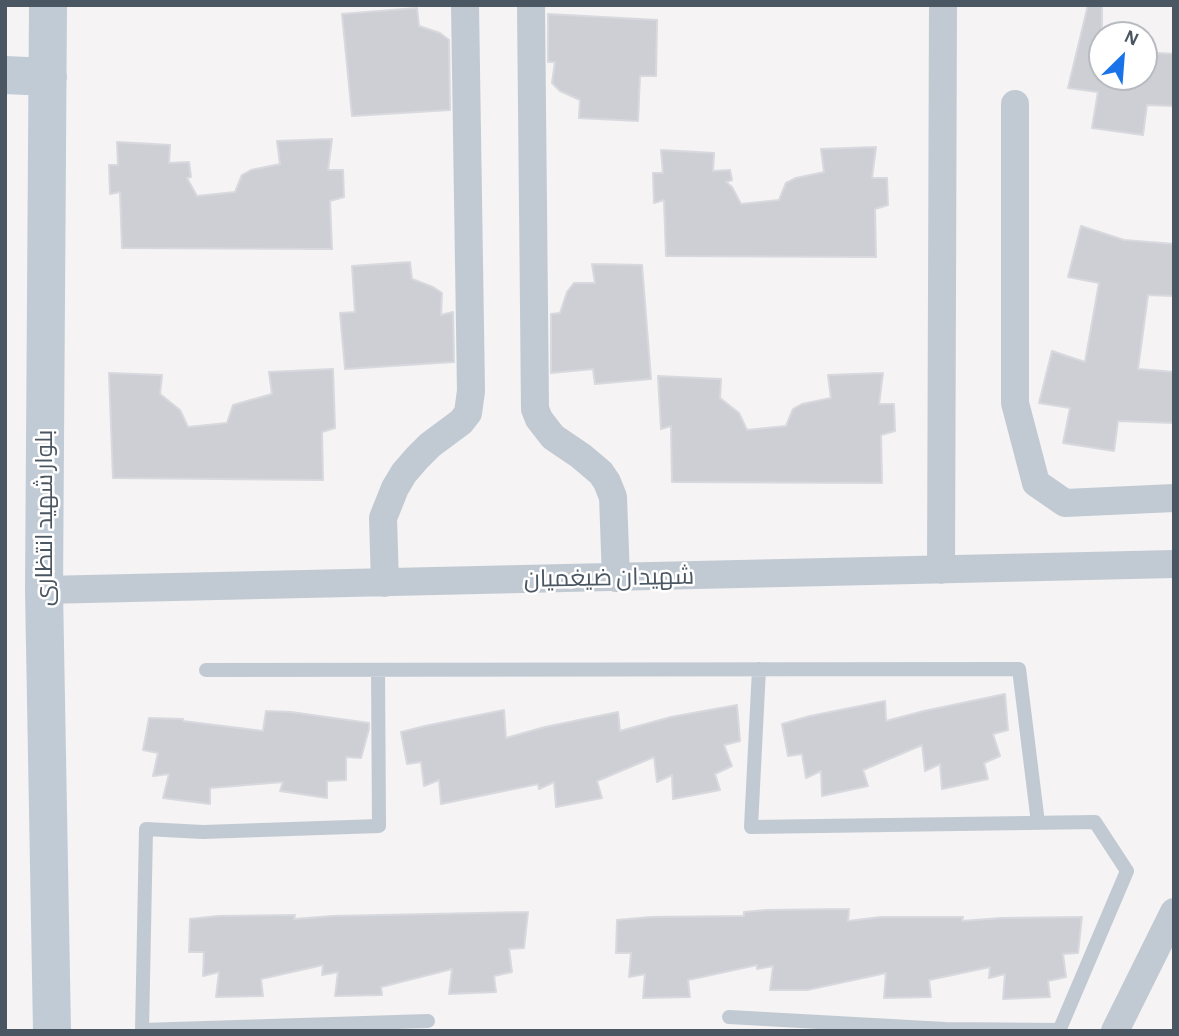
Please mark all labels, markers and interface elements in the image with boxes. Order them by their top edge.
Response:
north arrow [1088,21,1158,91]
text: N [1121,27,1141,50]
street label: بلوار شهید انتظاری [31,430,59,606]
street label: شهیدان ضیغمیان [524,562,694,594]

